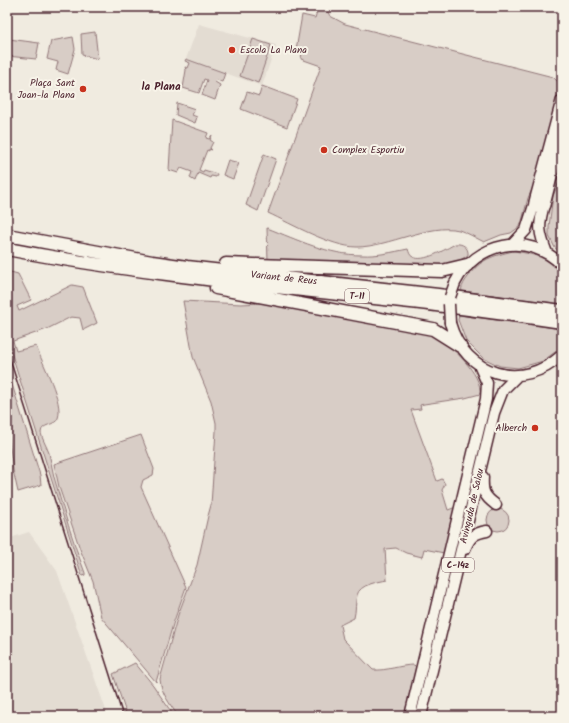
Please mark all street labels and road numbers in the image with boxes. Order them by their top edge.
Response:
street label: Variant de Reus [250,267,319,290]
road number: T-11 [345,289,369,303]
street label: Avinguda de Salou [456,467,488,545]
road number: C-14z [442,558,474,572]

